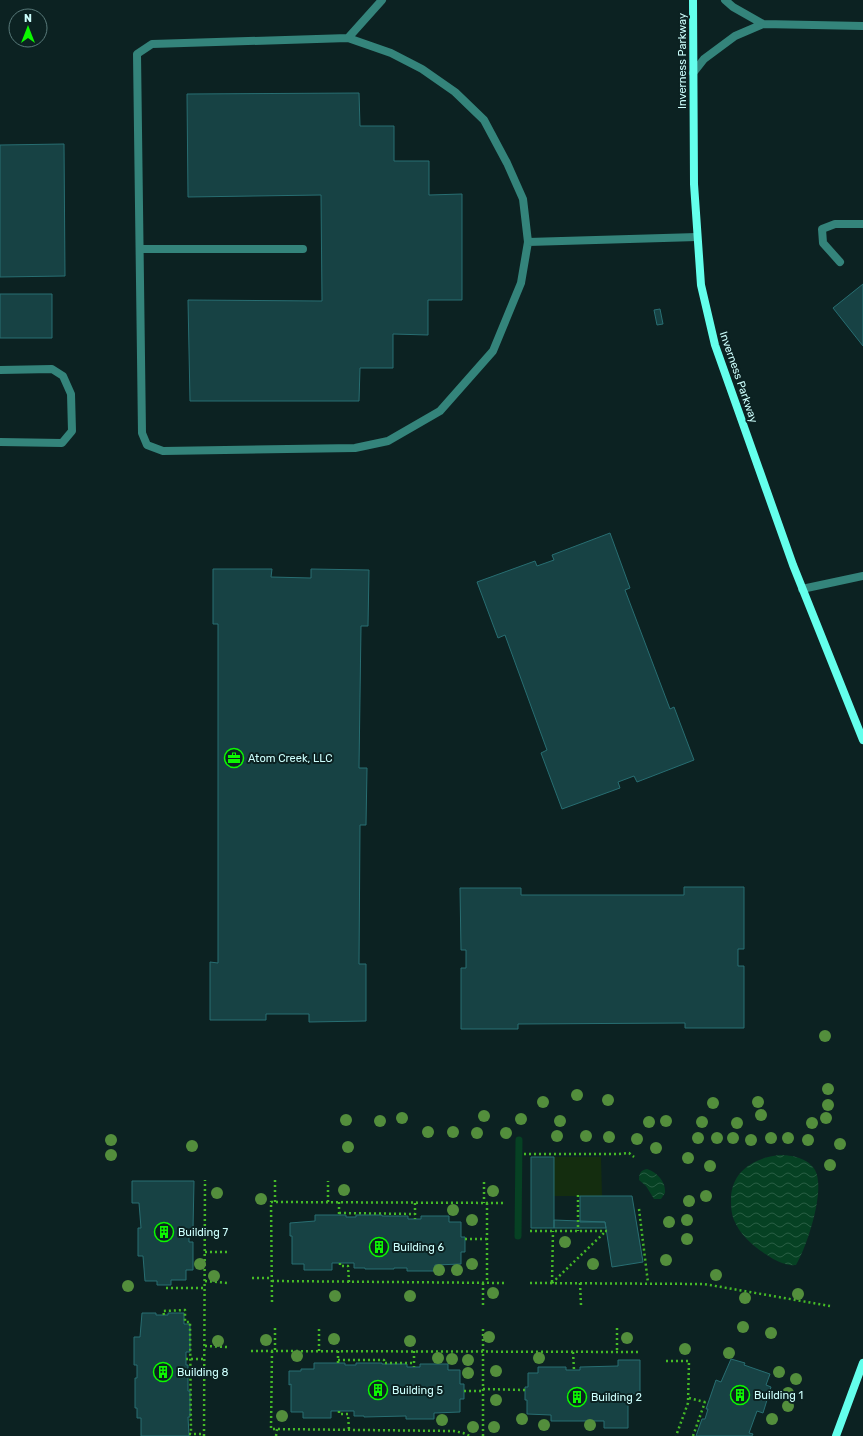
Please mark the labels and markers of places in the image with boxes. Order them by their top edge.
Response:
office icon: Atom Creek, LLC [223,747,245,769]
place label: Atom Creek, LLC [248,752,333,765]
building icon: Building 7 [153,1221,175,1243]
place label: Building 7 [178,1226,228,1239]
building icon: Building 6 [368,1236,390,1258]
place label: Building 6 [393,1241,444,1254]
building icon: Building 8 [152,1361,174,1383]
place label: Building 8 [177,1366,228,1379]
building icon: Building 5 [367,1379,389,1401]
place label: Building 5 [392,1384,443,1397]
building icon: Building 1 [729,1384,751,1406]
building icon: Building 2 [566,1386,588,1408]
place label: Building 1 [754,1389,803,1402]
place label: Building 2 [591,1391,642,1404]

